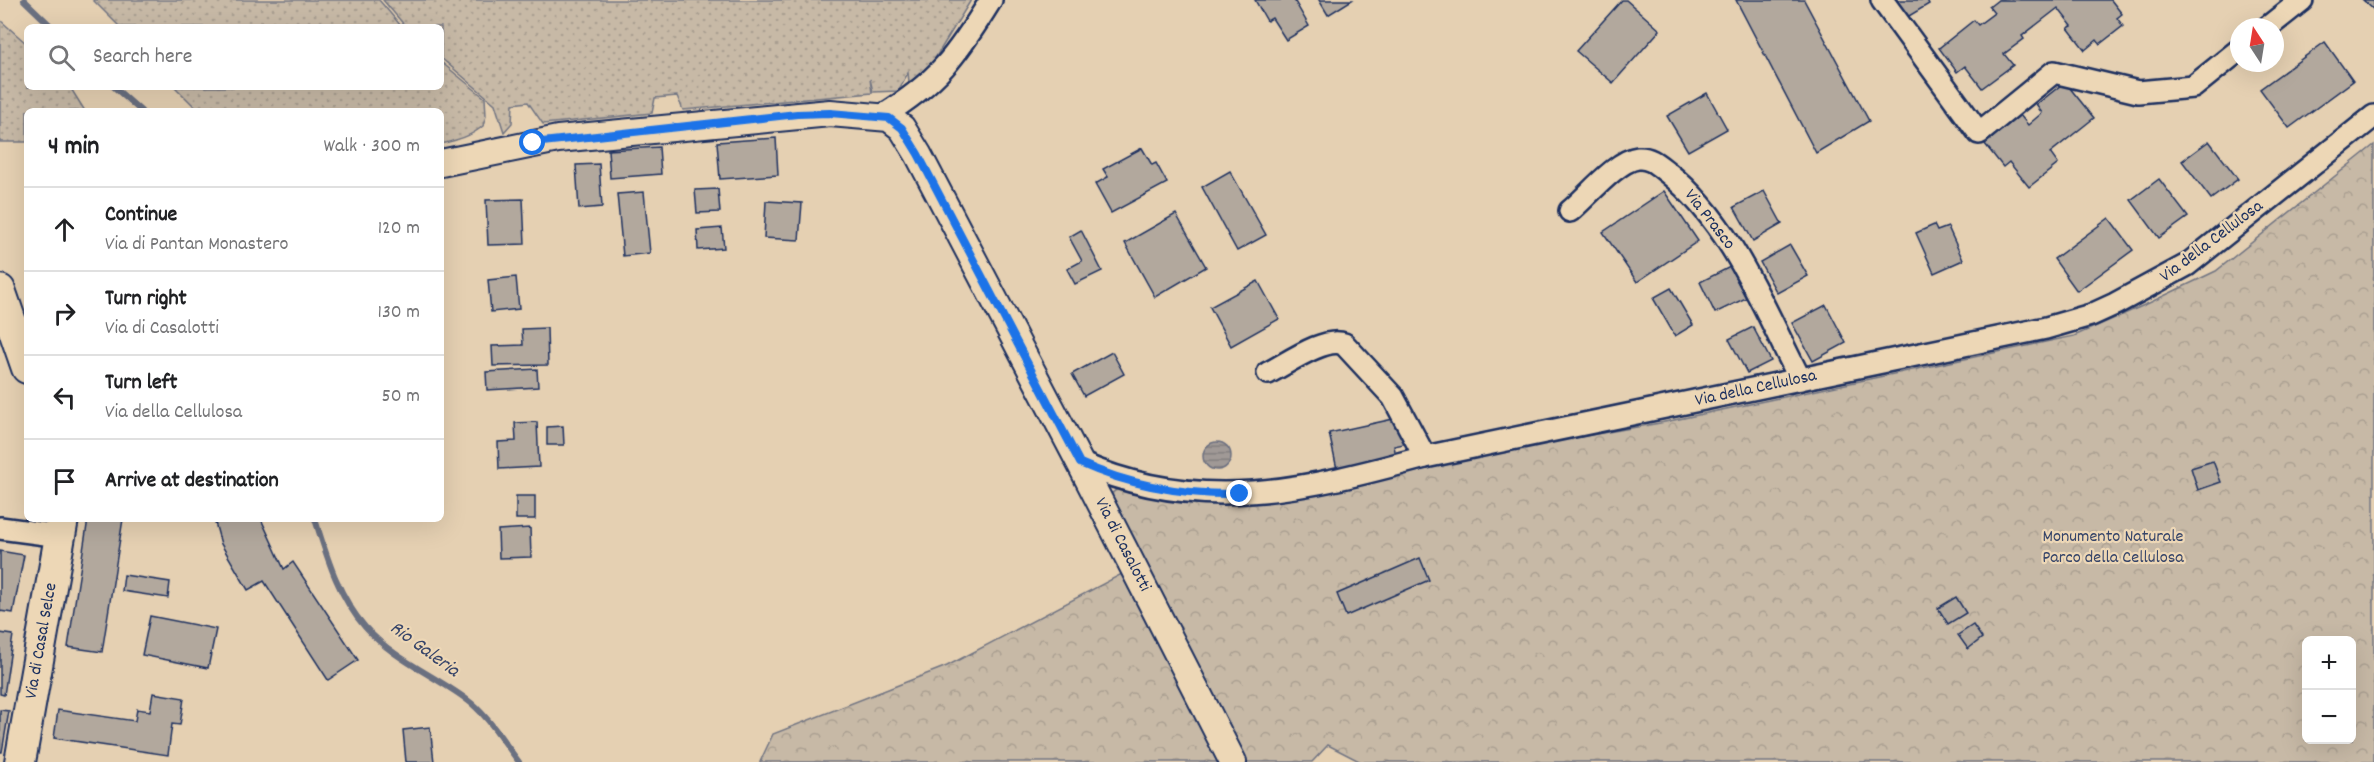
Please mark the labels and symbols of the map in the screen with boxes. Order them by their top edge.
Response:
north arrow [2230,18,2284,72]
route start [519,129,545,155]
street label: Via Prasco [1677,184,1741,256]
street label: Via della Cellulosa [2155,195,2269,289]
street label: Via della Cellulosa [1693,364,1820,414]
route end [1226,480,1252,506]
street label: Via di Casalotti [1088,494,1156,596]
park label: Monumento Naturale Parco della Cellulosa [2042,525,2184,571]
street label: Via di Casal Selce [19,581,65,701]
water label: Rio Galeria [383,615,466,686]

